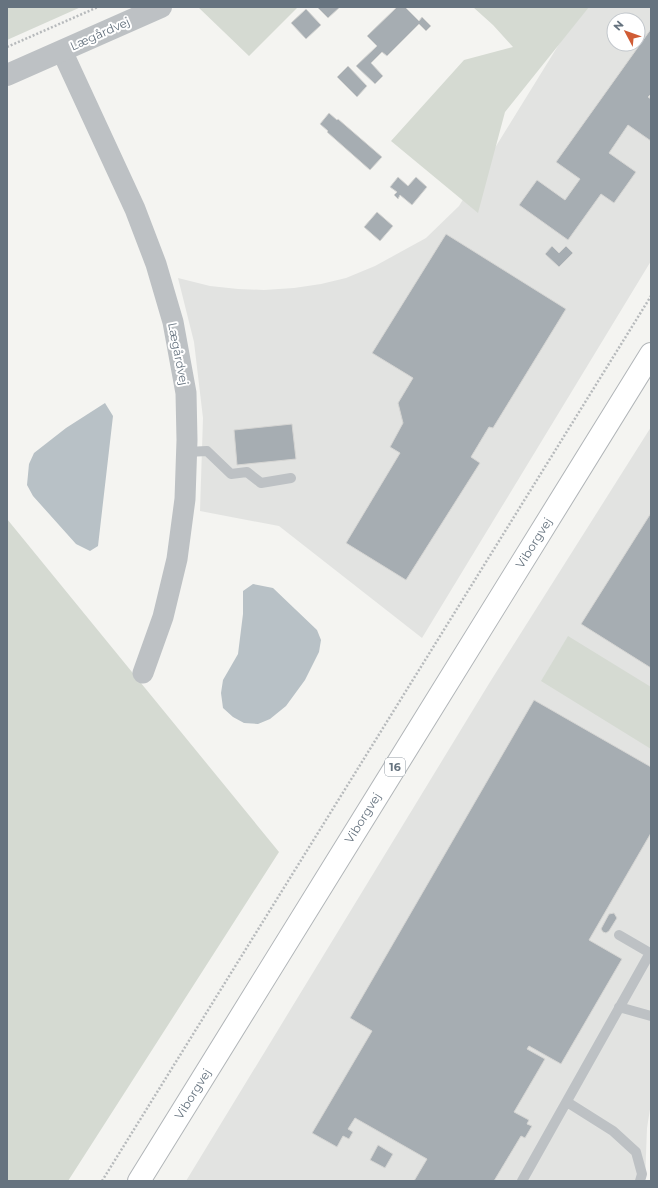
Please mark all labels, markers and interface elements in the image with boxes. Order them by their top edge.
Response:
north arrow [606,12,646,52]
street label: Lægårdvej [68,14,132,53]
text: N [610,17,627,33]
street label: Lægårdvej [165,321,192,387]
street label: Viborgvej [512,515,555,571]
road number: 16 [385,758,405,776]
street label: Viborgvej [341,790,384,846]
street label: Viborgvej [171,1066,214,1122]

